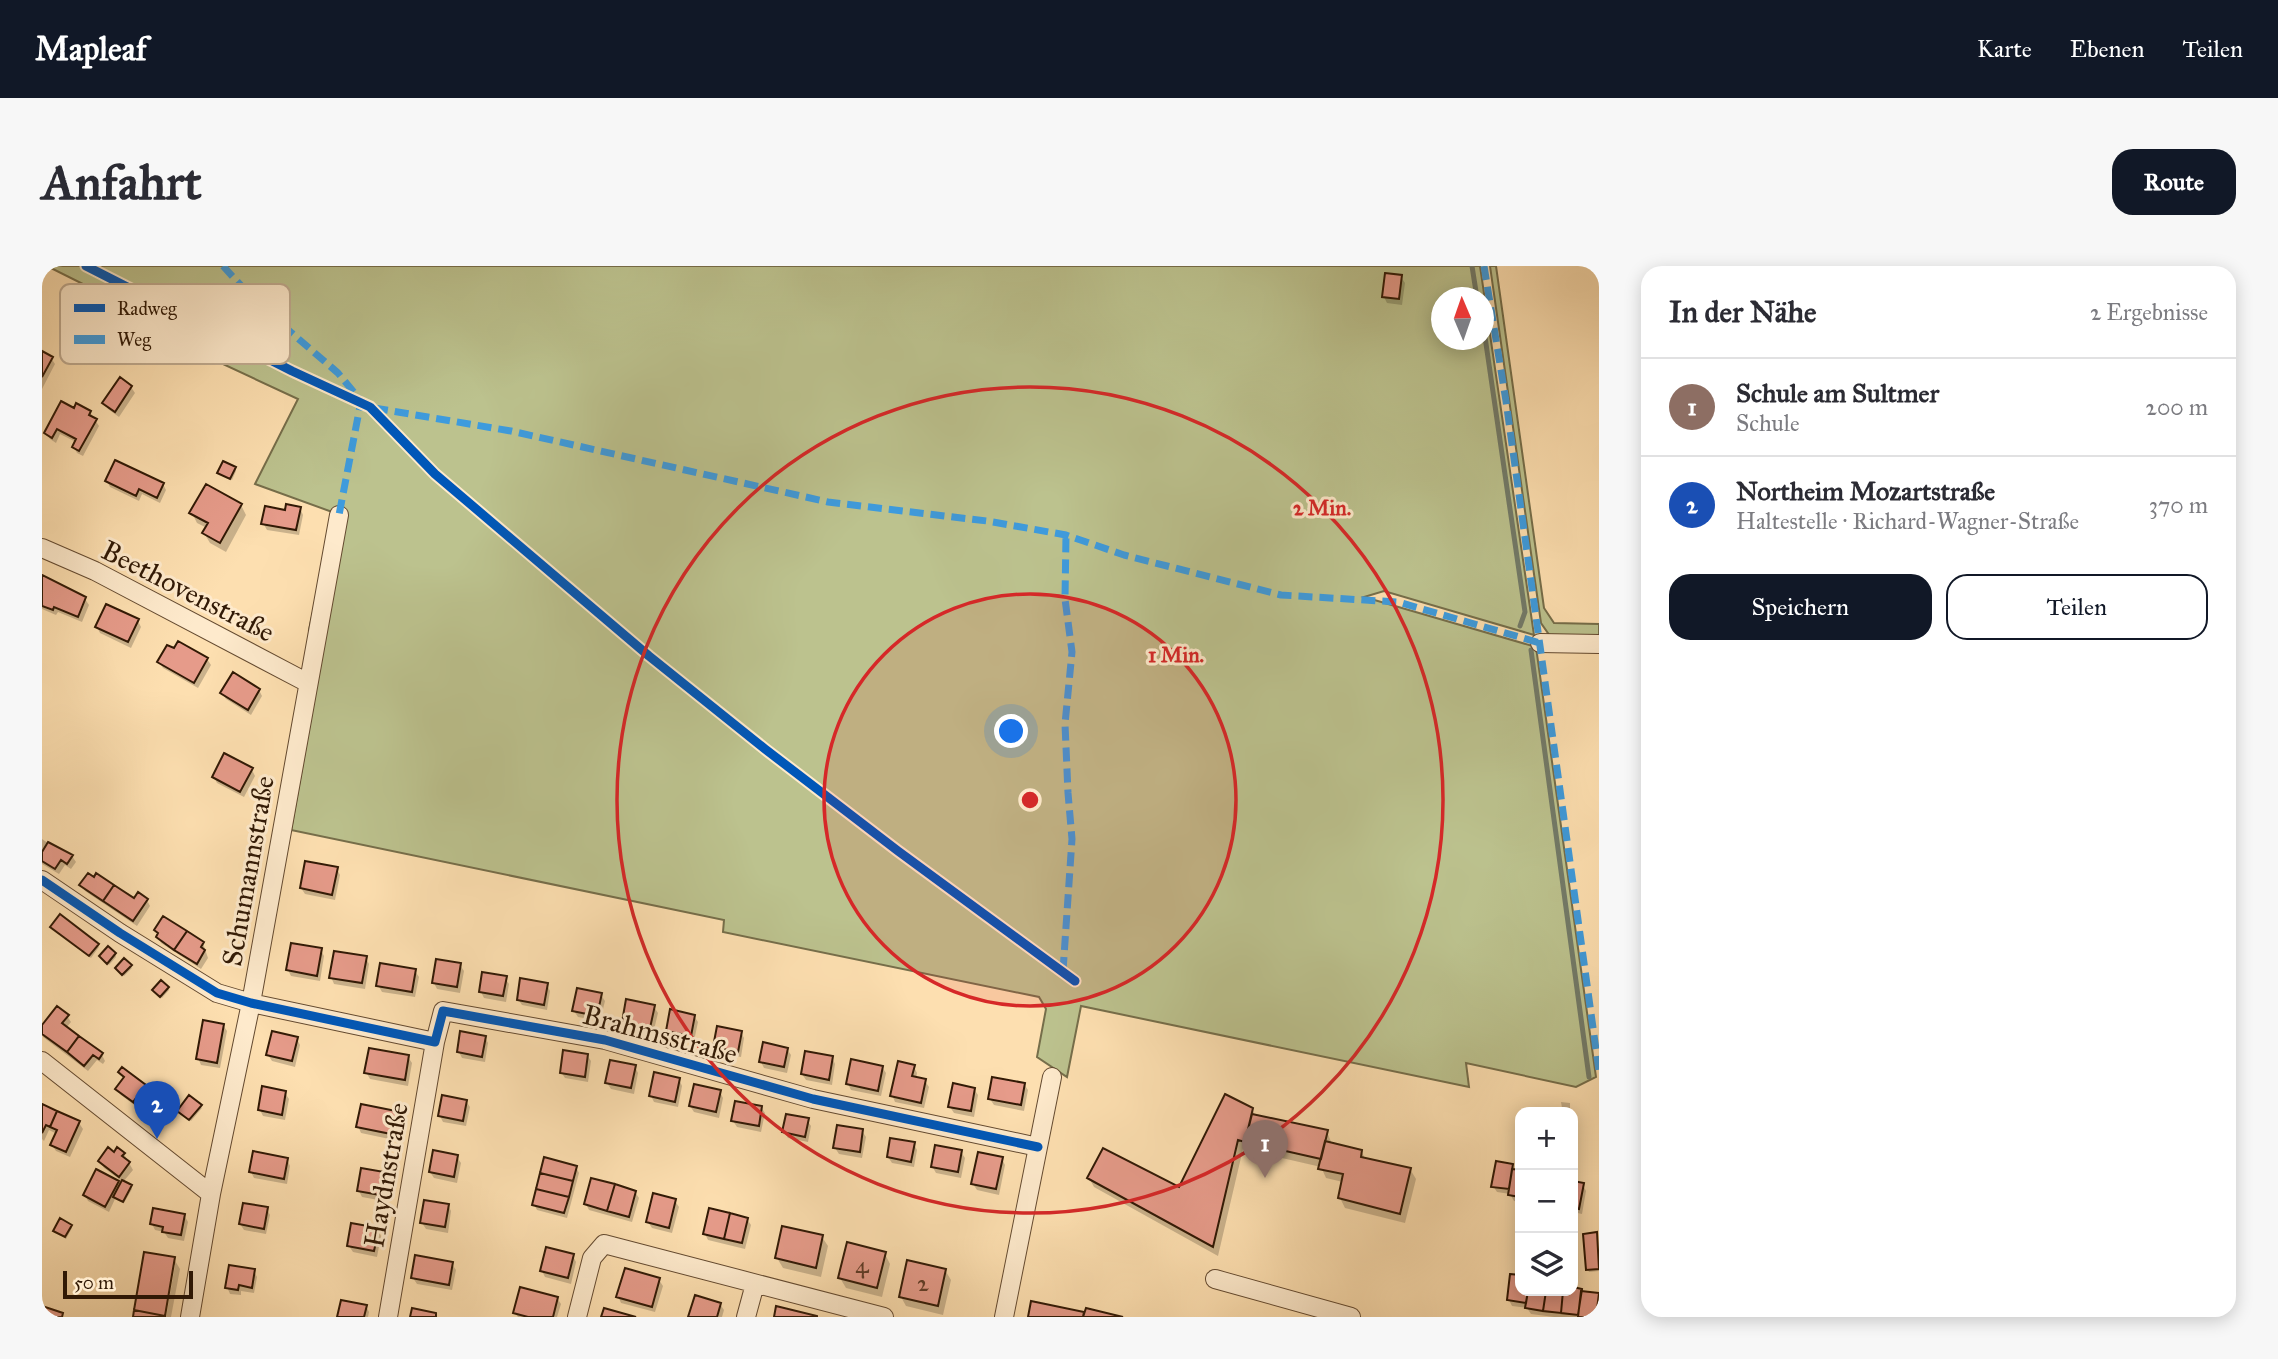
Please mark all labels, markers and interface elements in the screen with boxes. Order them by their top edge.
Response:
text: Mapleaf [35,29,147,69]
text: Karte [1977,34,2032,64]
text: Ebenen [2070,34,2145,64]
text: Teilen [2183,34,2243,64]
button: Route [2112,149,2236,215]
text: Anfahrt [42,153,202,212]
legend [60,284,290,364]
north arrow [1431,287,1494,350]
text: In der Nähe [1669,294,1817,330]
text: Radweg [117,297,177,321]
text: 2 Ergebnisse [2090,298,2208,326]
text: Weg [117,328,151,352]
text: Schule am Sultmer [1736,377,1939,409]
text: 1 [1687,393,1697,421]
text: 200 m [2146,393,2208,421]
text: Schule [1736,409,1800,437]
text: Northeim Mozartstraße [1736,475,1995,507]
text: 2 [1686,491,1698,519]
text: 370 m [2149,491,2208,519]
text: 2 Min. [1293,495,1351,521]
text: Haltestelle · Richard-Wagner-Straße [1736,507,2079,535]
street label: Beethovenstraße [95,532,281,650]
button: Speichern [1669,574,1932,640]
button: Teilen [1946,574,2208,640]
text: 1 Min. [1148,642,1204,668]
your location [994,714,1028,748]
street label: Schumannstraße [214,773,282,969]
centre of rings [1018,788,1042,812]
street label: Brahmsstraße [579,997,741,1071]
pin: 2 [134,1081,180,1139]
street label: Haydnstraße [356,1100,416,1250]
map controls [1515,1107,1578,1296]
button: + [1515,1107,1578,1170]
pin: 1 [1242,1120,1288,1178]
button: − [1515,1170,1578,1233]
button: layers [1515,1233,1578,1296]
house number: 4 [855,1250,869,1280]
scale bar [63,1268,192,1300]
house number: 2 [917,1268,929,1298]
text: 50 m [74,1271,114,1294]

